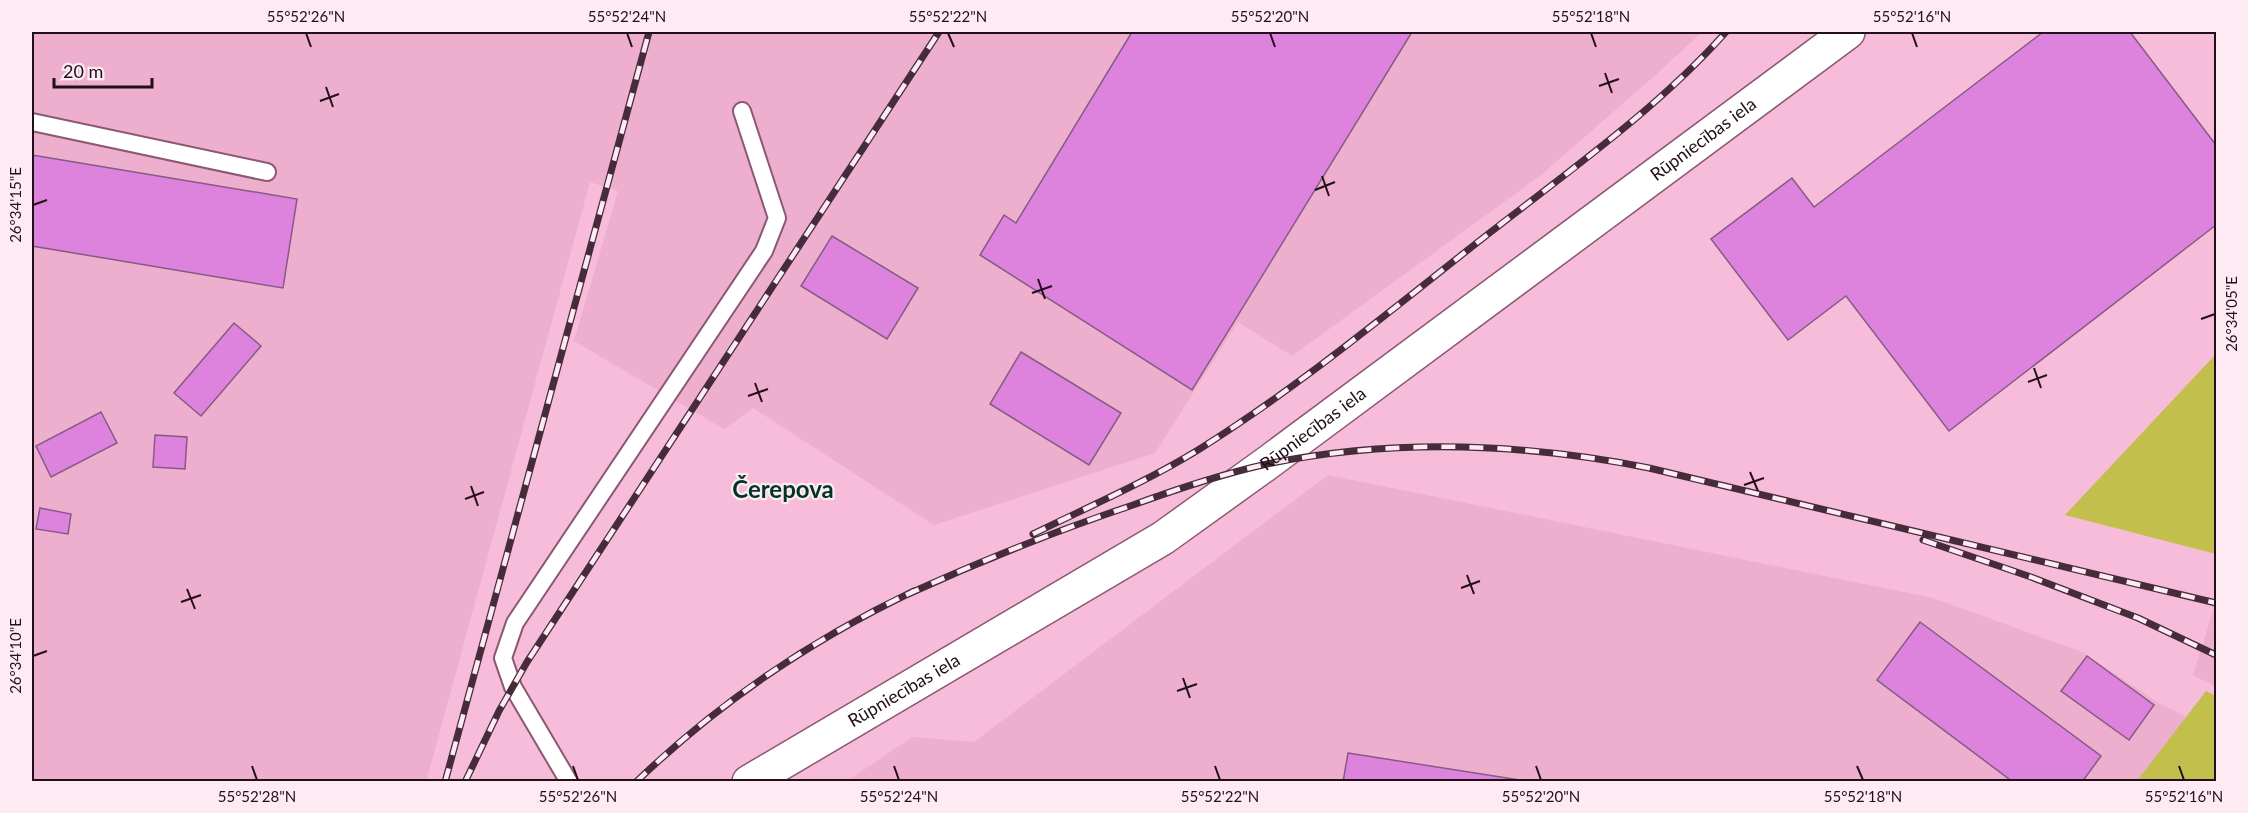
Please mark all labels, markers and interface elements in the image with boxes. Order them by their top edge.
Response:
text: 55°52'26"N [267,7,345,25]
text: 55°52'24"N [588,7,666,25]
text: 55°52'22"N [909,7,987,25]
text: 55°52'20"N [1231,7,1309,25]
text: 55°52'18"N [1552,7,1630,25]
text: 55°52'16"N [1873,7,1951,25]
scale bar [54,51,152,89]
text: 20 m [63,60,103,82]
street label: Rūpniecības iela [1645,92,1760,185]
text: 26°34'15"E [6,167,24,243]
text: 26°34'05"E [2222,276,2240,352]
street label: Rūpniecības iela [1255,382,1370,475]
district label: Čerepova [732,474,834,503]
text: 26°34'10"E [6,618,24,694]
street label: Rūpniecības iela [844,648,964,731]
text: 55°52'28"N [218,787,296,805]
text: 55°52'26"N [539,787,617,805]
text: 55°52'24"N [860,787,938,805]
text: 55°52'22"N [1181,787,1259,805]
text: 55°52'20"N [1502,787,1580,805]
text: 55°52'18"N [1824,787,1902,805]
text: 55°52'16"N [2145,787,2223,805]

